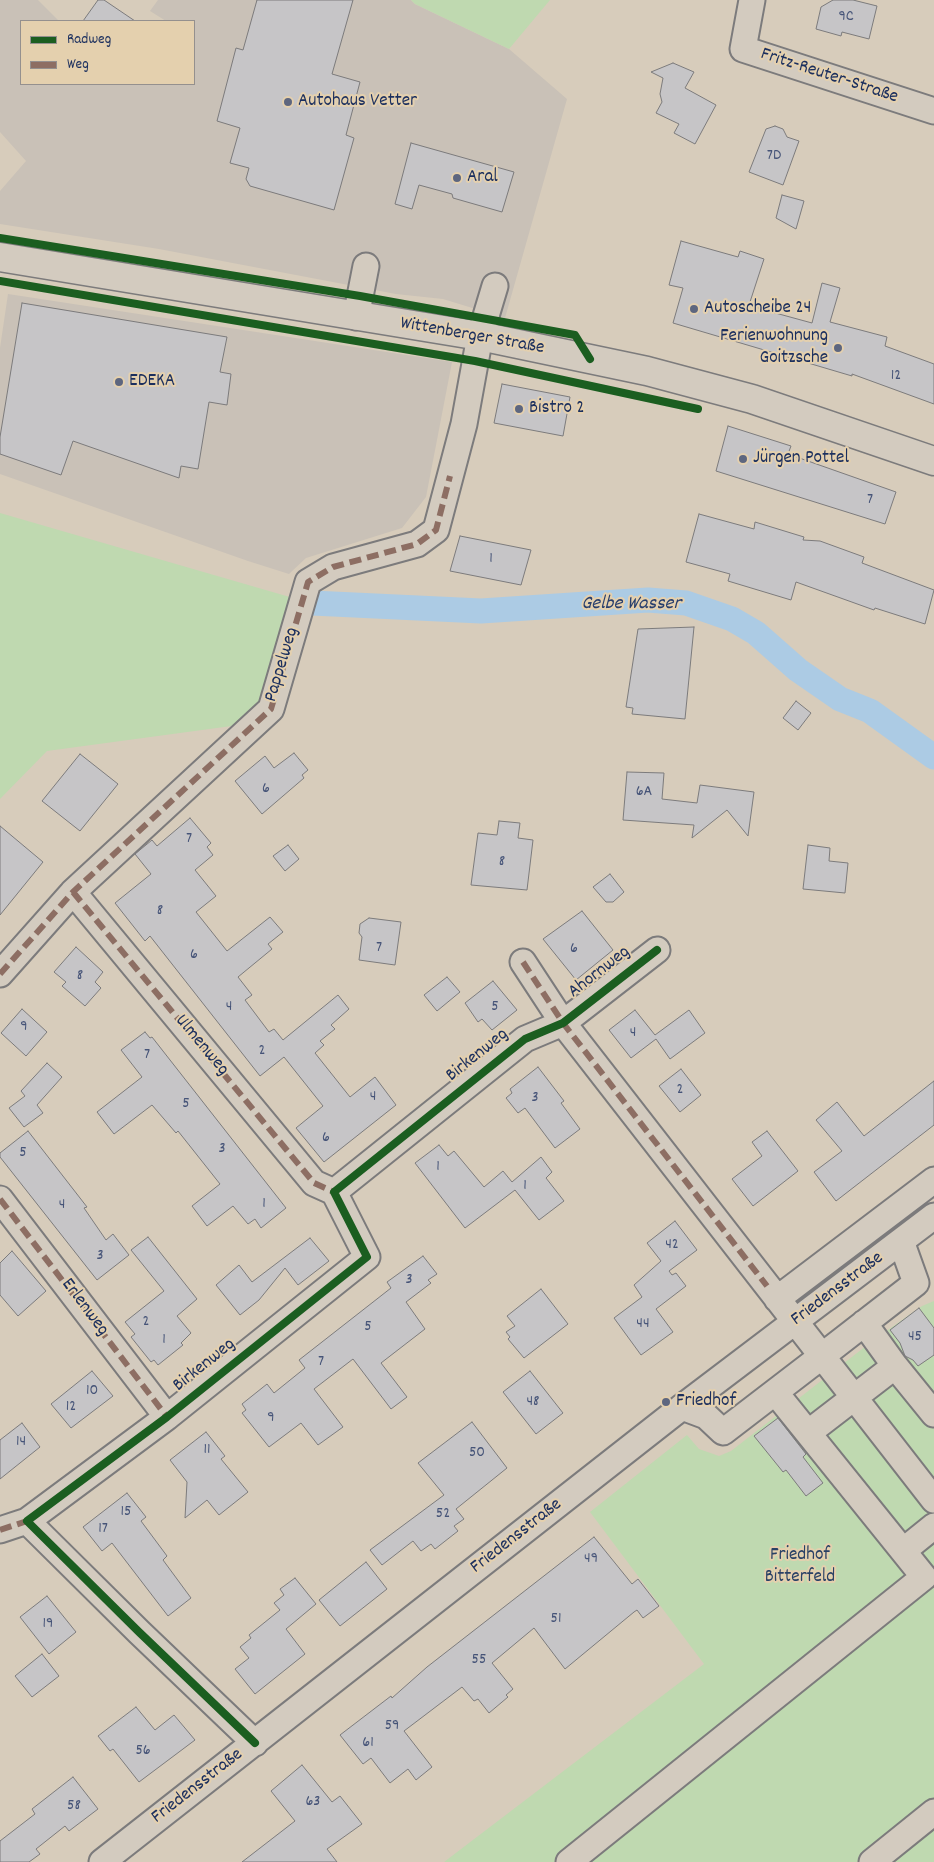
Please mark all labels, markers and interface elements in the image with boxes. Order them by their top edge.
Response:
house number: 9C [838,8,854,28]
legend [20,20,195,85]
text: Radweg [67,29,111,51]
street label: Fritz-Reuter-Straße [757,44,901,110]
text: Weg [67,54,89,76]
place label: Autohaus Vetter [298,91,417,113]
marker: Autohaus Vetter [282,96,294,108]
house number: 7D [767,147,781,167]
place label: Aral [467,167,498,189]
marker: Aral [451,172,463,184]
place label: Autoscheibe 24 [704,298,811,320]
marker: Autoscheibe 24 [688,303,700,315]
street label: Wittenberger Straße [398,313,546,361]
place label: Ferienwohnung Goitzsche [720,326,828,370]
marker: Ferienwohnung Goitzsche [832,342,844,354]
house number: 12 [891,367,901,387]
place label: EDEKA [129,371,175,393]
marker: EDEKA [113,376,125,388]
place label: Bistro 2 [529,398,585,420]
marker: Bistro 2 [513,403,525,415]
place label: Jürgen Pottel [753,448,849,470]
marker: Jürgen Pottel [737,453,749,465]
house number: 7 [867,491,873,511]
house number: 1 [489,550,493,570]
water label: Gelbe Wasser [581,593,681,617]
street label: Pappelweg [261,625,305,705]
house number: 6 [262,780,270,800]
house number: 6A [636,783,652,803]
house number: 7 [186,830,192,850]
house number: 8 [499,853,505,873]
house number: 8 [157,902,163,922]
house number: 7 [376,939,382,959]
house number: 6 [570,940,578,960]
street label: Ahornweg [565,942,635,1004]
house number: 6 [190,946,198,966]
house number: 8 [77,967,83,987]
house number: 4 [226,998,232,1018]
house number: 5 [491,998,499,1018]
street label: Ulmenweg [169,1011,233,1081]
house number: 9 [20,1018,28,1038]
street label: Birkenweg [442,1024,514,1088]
house number: 4 [630,1024,636,1044]
house number: 2 [259,1042,265,1062]
house number: 7 [144,1046,150,1066]
house number: 2 [677,1081,683,1101]
house number: 4 [370,1088,376,1108]
house number: 3 [531,1089,539,1109]
house number: 5 [182,1095,190,1115]
house number: 6 [322,1129,330,1149]
house number: 3 [218,1140,226,1160]
house number: 5 [19,1144,27,1164]
house number: 1 [436,1158,440,1178]
house number: 1 [523,1177,527,1197]
house number: 1 [262,1195,266,1215]
house number: 4 [59,1196,65,1216]
house number: 42 [665,1236,679,1256]
house number: 3 [96,1247,104,1267]
street label: Friedensstraße [787,1248,889,1332]
house number: 3 [405,1271,413,1291]
street label: Erlenweg [55,1275,113,1341]
house number: 2 [143,1313,149,1333]
house number: 44 [636,1315,650,1335]
house number: 5 [364,1318,372,1338]
house number: 45 [908,1328,922,1348]
house number: 1 [162,1331,166,1351]
street label: Birkenweg [169,1334,241,1398]
house number: 7 [318,1353,324,1373]
house number: 10 [86,1382,98,1402]
place label: Friedhof [676,1391,736,1413]
house number: 48 [526,1393,540,1413]
marker: Friedhof [660,1396,672,1408]
house number: 12 [66,1398,76,1418]
house number: 9 [267,1409,275,1429]
house number: 14 [16,1433,26,1453]
house number: 11 [203,1441,211,1461]
house number: 50 [469,1444,485,1464]
street label: Friedensstraße [467,1494,567,1580]
house number: 15 [121,1503,131,1523]
house number: 52 [436,1505,450,1525]
house number: 17 [98,1520,108,1540]
park label: Friedhof Bitterfeld [765,1545,835,1589]
house number: 49 [584,1550,598,1570]
house number: 51 [551,1610,561,1630]
house number: 19 [43,1615,53,1635]
house number: 55 [472,1651,486,1671]
house number: 59 [385,1717,399,1737]
house number: 61 [362,1734,374,1754]
house number: 56 [135,1742,151,1762]
street label: Friedensstraße [148,1744,248,1830]
house number: 63 [306,1793,320,1813]
house number: 58 [67,1797,81,1817]

